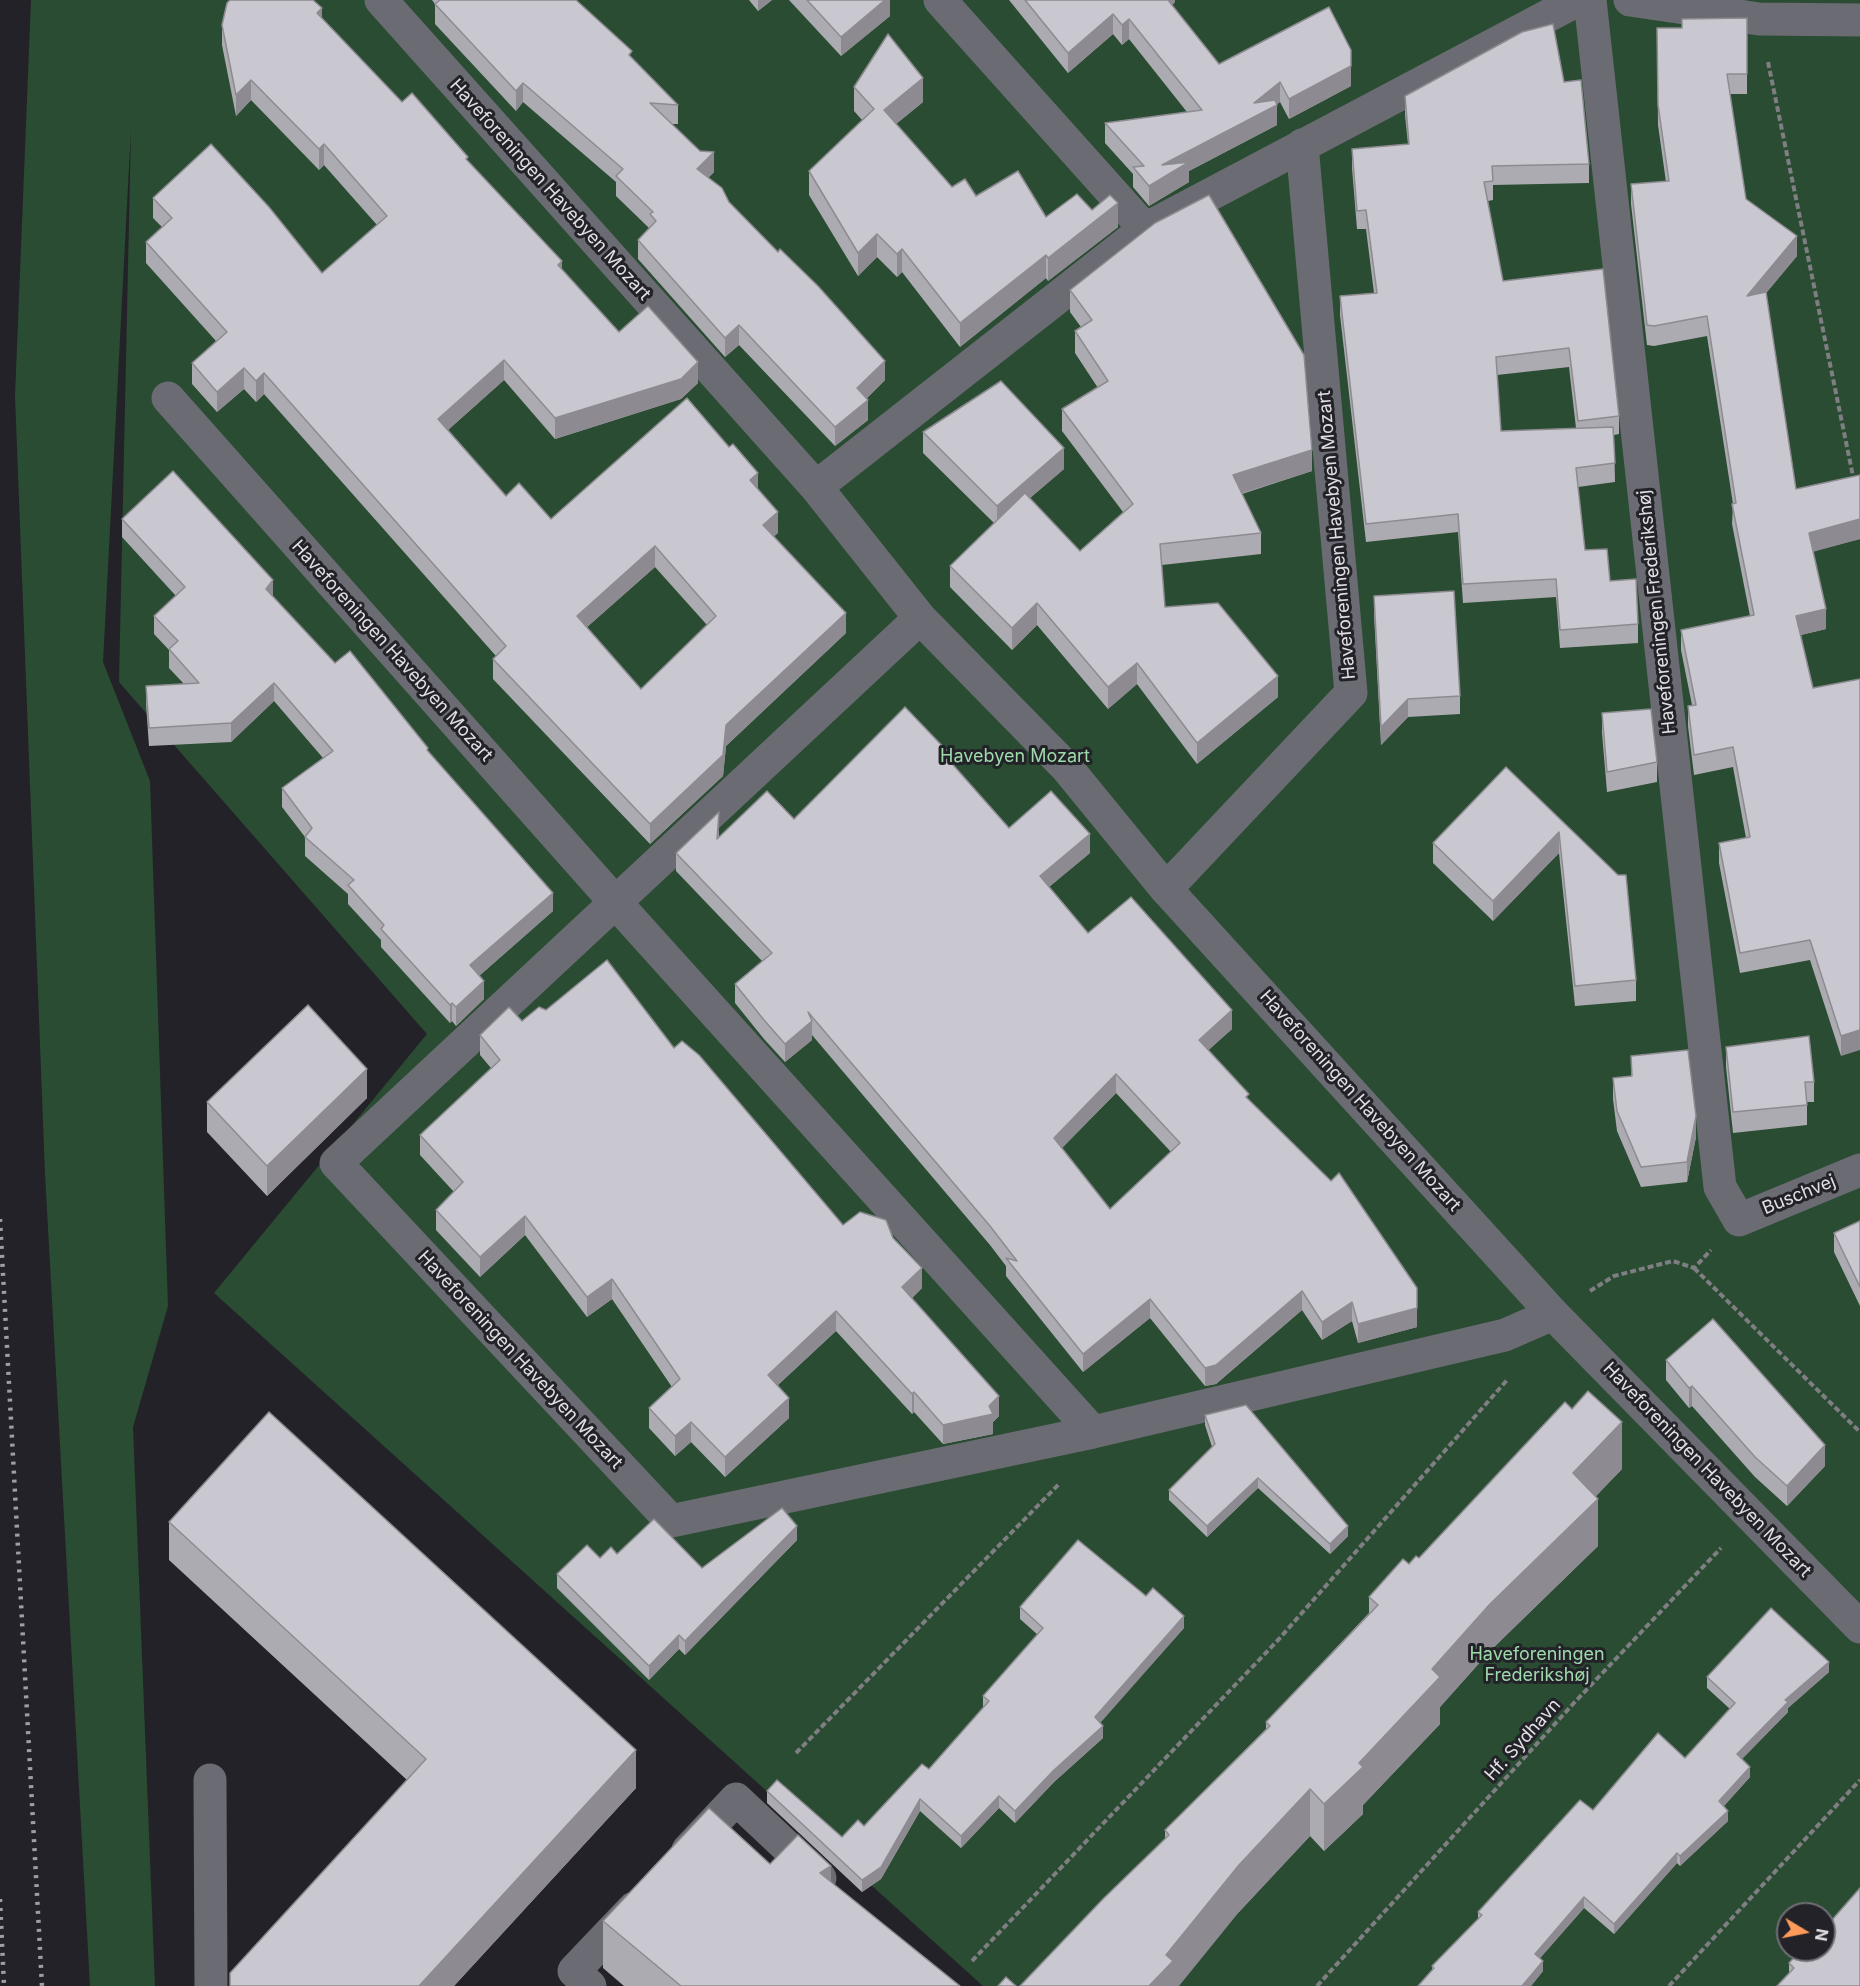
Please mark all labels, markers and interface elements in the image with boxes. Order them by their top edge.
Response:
street label: Haveforeningen Havebyen Mozart [445,75,655,305]
street label: Haveforeningen Havebyen Mozart [1314,390,1360,680]
street label: Haveforeningen Frederikshøj [1633,489,1681,735]
street label: Haveforeningen Havebyen Mozart [287,536,497,766]
park label: Havebyen Mozart [940,746,1090,768]
street label: Haveforeningen Havebyen Mozart [1255,986,1465,1216]
street label: Buschvej [1759,1171,1839,1219]
street label: Haveforeningen Havebyen Mozart [413,1247,627,1473]
street label: Haveforeningen Havebyen Mozart [1598,1358,1816,1582]
park label: Haveforeningen Frederikshøj [1469,1644,1605,1686]
street label: Hf. Sydhavn [1481,1695,1565,1785]
north arrow [1776,1902,1836,1962]
text: N [1811,1927,1833,1943]

